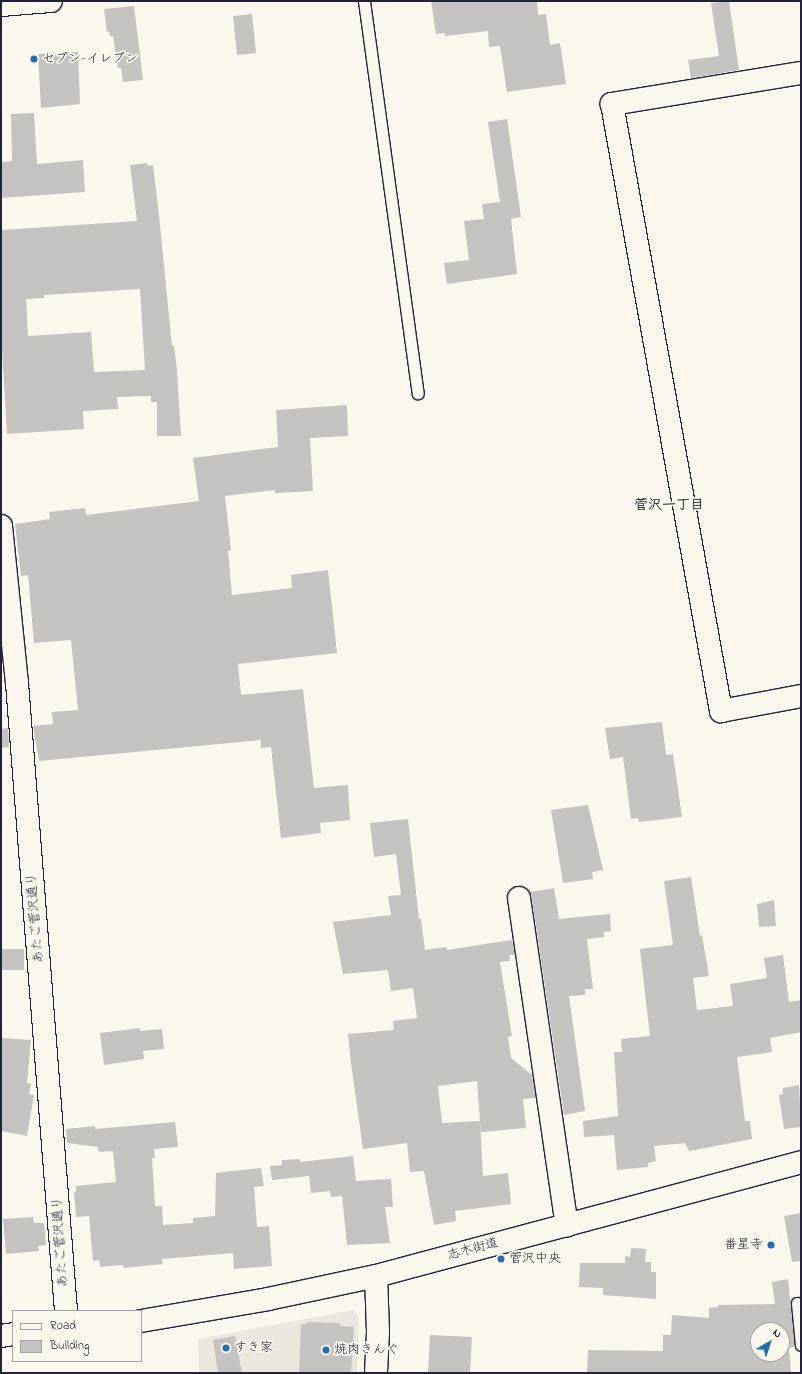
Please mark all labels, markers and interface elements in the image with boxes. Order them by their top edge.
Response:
place label: セブン-イレブン [42,51,138,67]
marker: セブン-イレブン [29,54,39,64]
district label: 菅沢一丁目 [634,498,704,514]
street label: あたご菅沢通り [24,872,48,964]
street label: あたご菅沢通り [50,1196,72,1288]
street label: 志木街道 [446,1236,500,1264]
place label: 番星寺 [724,1237,763,1253]
marker: 番星寺 [766,1240,776,1250]
place label: 菅沢中央 [509,1251,561,1267]
marker: 菅沢中央 [496,1254,506,1264]
legend [12,1310,142,1362]
text: Road [50,1317,76,1335]
north arrow [750,1322,790,1362]
text: N [769,1325,785,1342]
text: Building [50,1337,89,1355]
place label: すき家 [234,1340,273,1356]
place label: 焼肉きんぐ [334,1342,399,1358]
marker: すき家 [221,1343,231,1353]
marker: 焼肉きんぐ [321,1345,331,1355]

